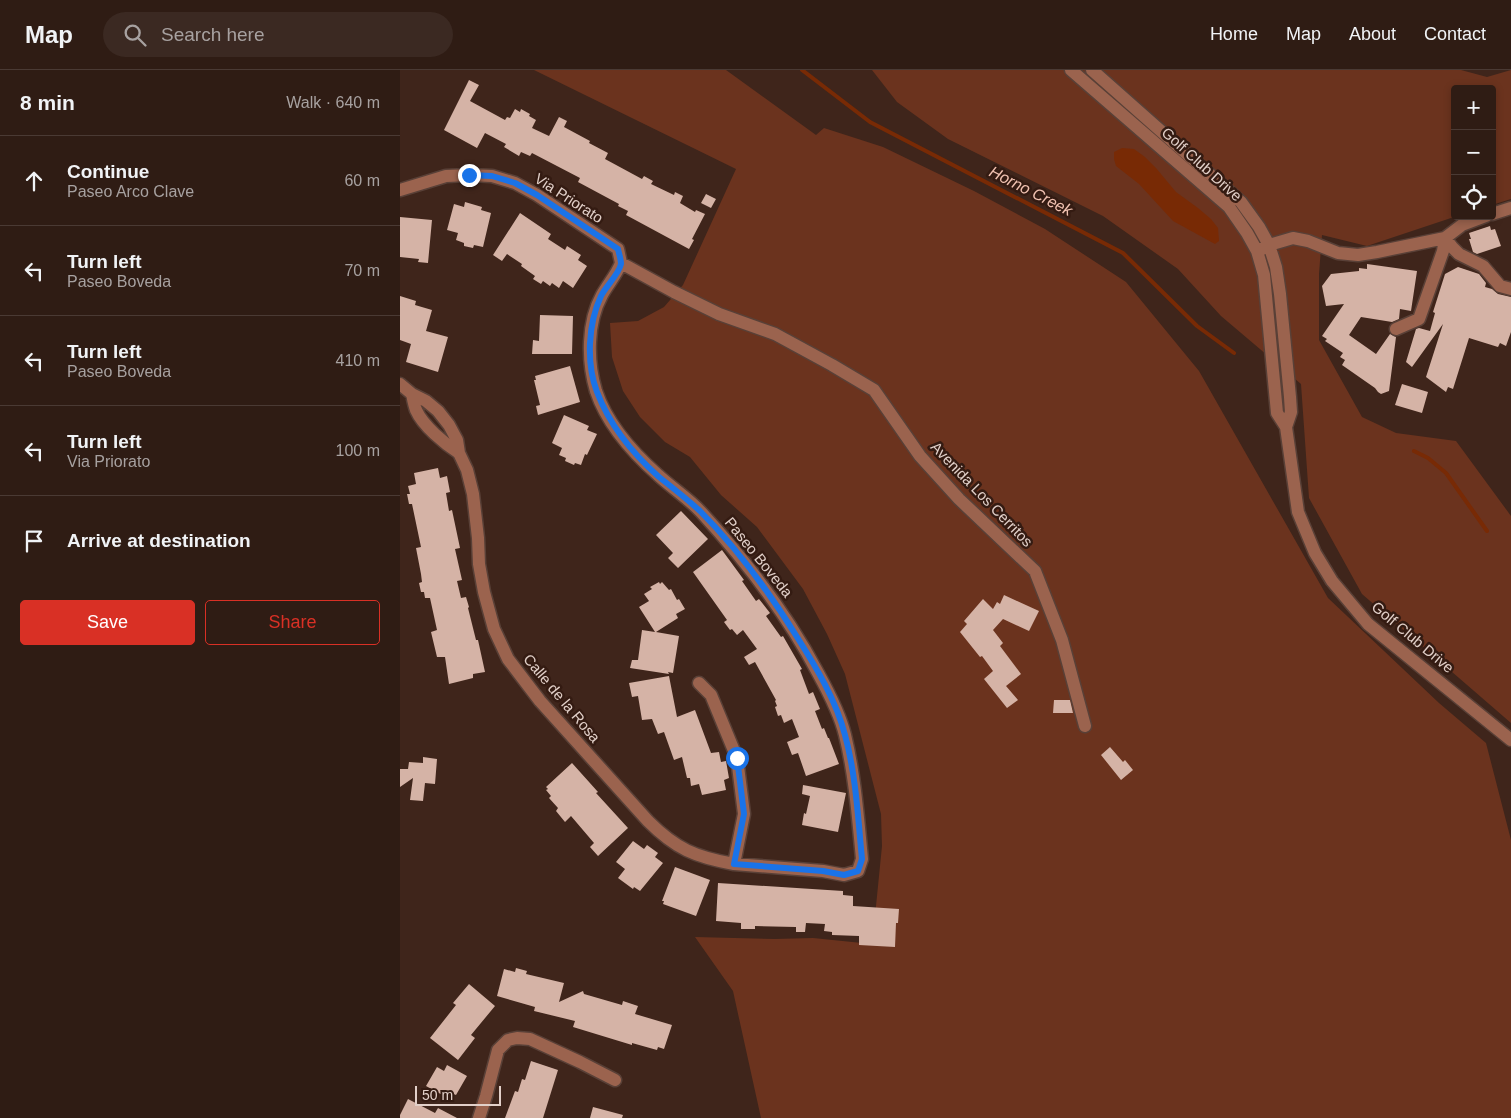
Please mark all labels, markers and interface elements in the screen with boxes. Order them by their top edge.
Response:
search box [103,12,453,57]
text: Map [25,21,73,48]
icon: search [121,21,149,49]
text: Search here [161,24,265,45]
text: Home [1210,24,1258,44]
text: Map [1286,24,1321,44]
text: About [1349,24,1396,44]
text: Contact [1424,24,1486,44]
map controls [1451,85,1496,220]
button: + [1451,85,1496,130]
text: 8 min [20,91,75,114]
text: Walk · 640 m [286,94,380,111]
street label: Golf Club Drive [1159,124,1245,204]
button: − [1451,130,1496,175]
text: Continue [67,161,149,182]
water label: Horno Creek [987,163,1076,220]
route end [458,164,481,187]
icon: ahead [20,167,48,195]
street label: Via Priorato [532,170,606,226]
text: 60 m [344,172,380,189]
button: locate [1451,175,1496,220]
text: Paseo Arco Clave [67,183,194,200]
text: Turn left [67,251,142,272]
icon: left [20,257,48,285]
text: 70 m [344,262,380,279]
text: Paseo Boveda [67,273,171,290]
text: Turn left [67,341,142,362]
icon: left [20,347,48,375]
text: 410 m [336,352,380,369]
text: Paseo Boveda [67,363,171,380]
text: Turn left [67,431,142,452]
icon: left [20,437,48,465]
street label: Avenida Los Cerritos [928,438,1036,550]
text: 100 m [336,442,380,459]
text: Via Priorato [67,453,150,470]
street label: Paseo Boveda [722,514,797,601]
icon: arrive [20,527,48,555]
text: Arrive at destination [67,530,251,551]
street label: Golf Club Drive [1369,598,1457,676]
button: Save [20,600,195,645]
button: Share [205,600,380,645]
street label: Calle de la Rosa [520,650,604,746]
route start [726,747,749,770]
scale bar [415,1083,501,1106]
text: 50 m [422,1087,453,1103]

